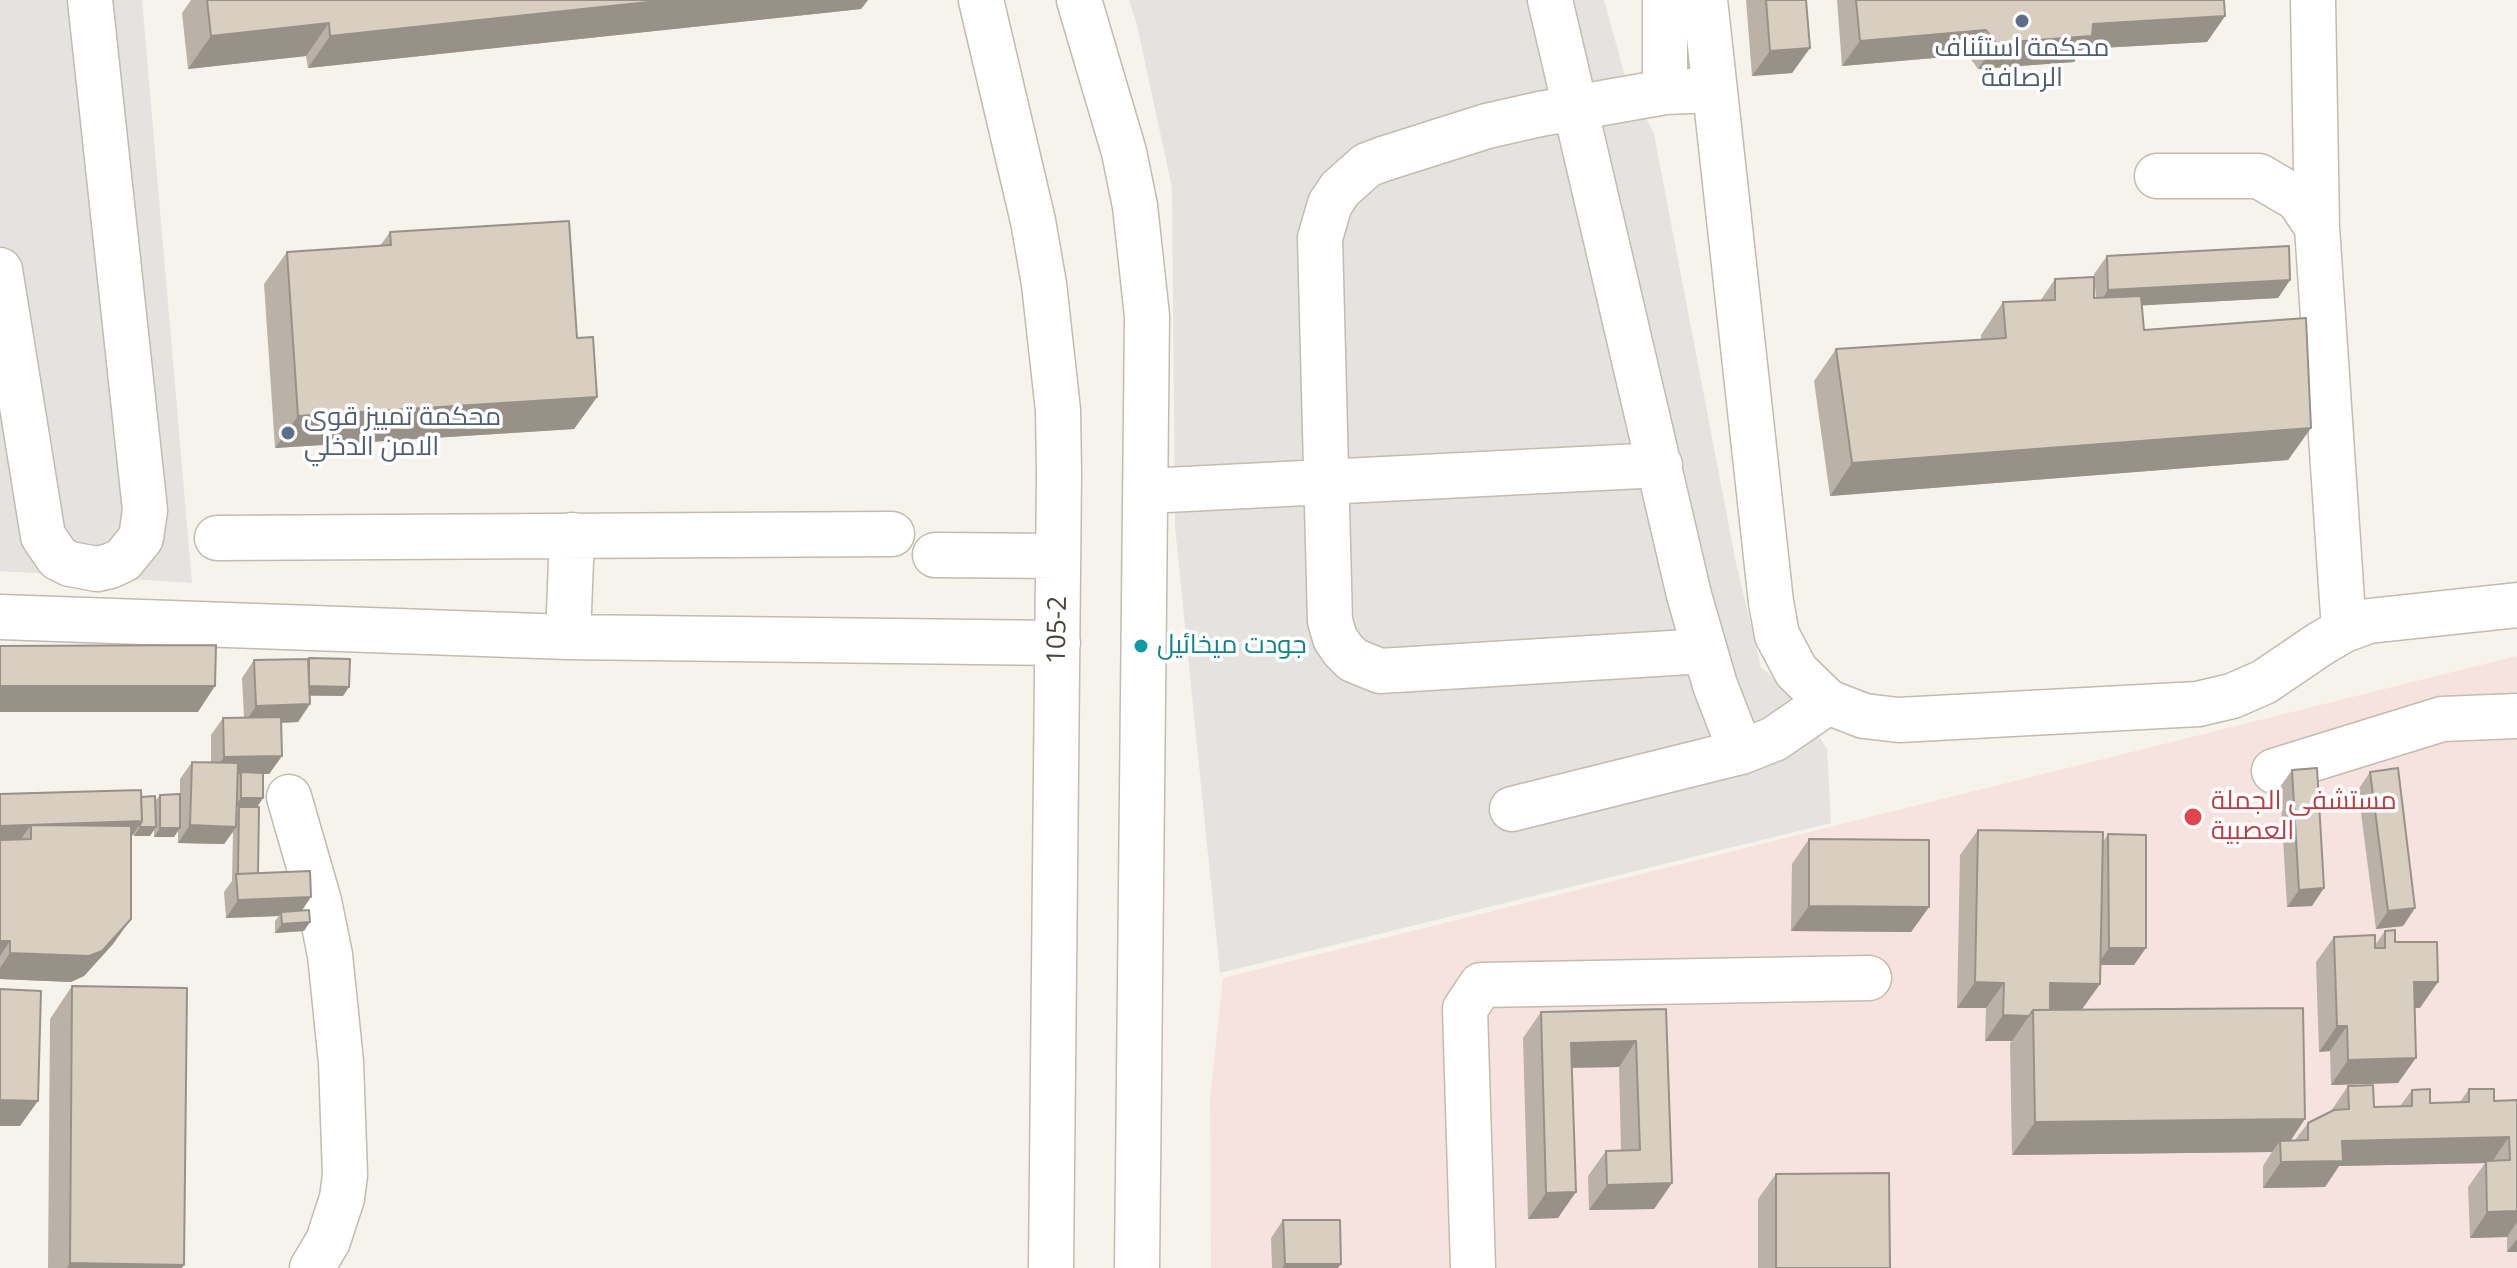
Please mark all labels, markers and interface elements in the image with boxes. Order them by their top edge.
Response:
marker: محكمة استئناف الرصافة [2013,12,2031,30]
place label: محكمة استئناف الرصافة [1935,33,2109,94]
place label: محكمة تمييز قوى الامن الدخلي [304,402,501,464]
marker: محكمة تمييز قوى الامن الدخلي [279,424,297,442]
street label: 105-2 [1042,596,1074,664]
place label: جودت ميخائيل [1157,630,1307,662]
marker: جودت ميخائيل [1132,637,1150,655]
place label: مستشفى الجملة العصبية [2211,786,2397,848]
marker: مستشفى الجملة العصبية [2182,806,2204,828]

